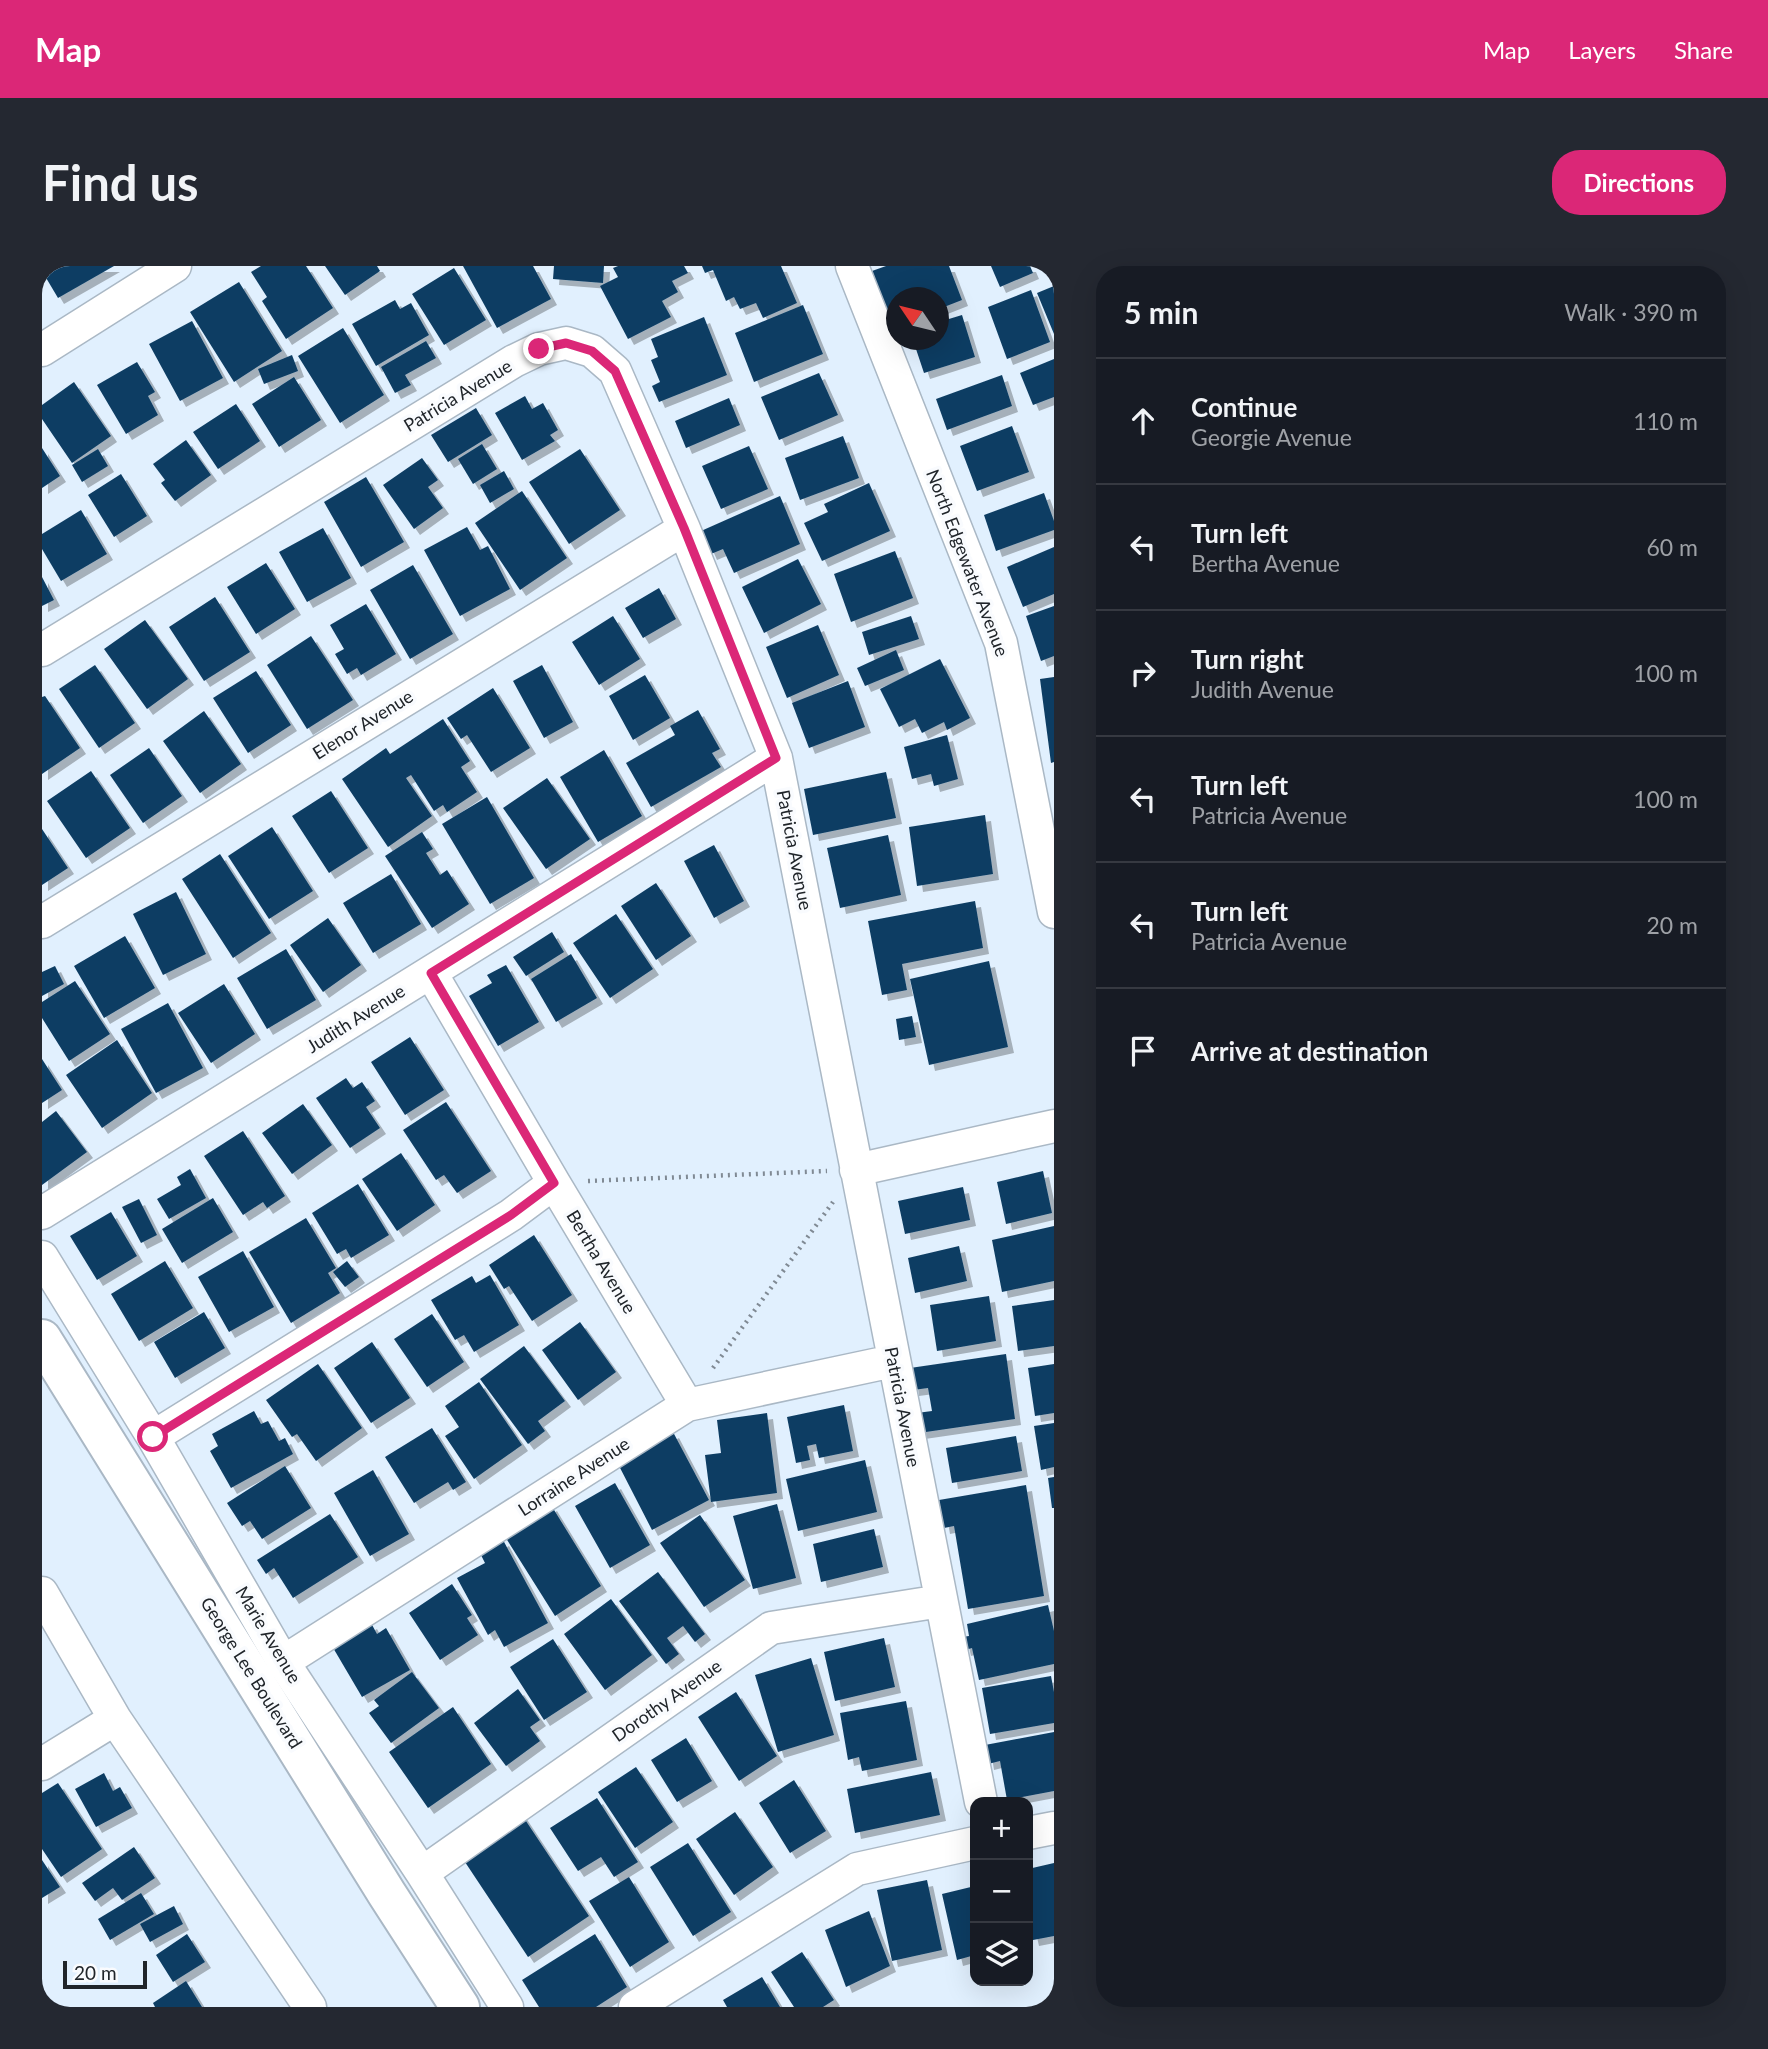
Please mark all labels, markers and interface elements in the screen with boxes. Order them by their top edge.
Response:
text: Map [35,29,101,69]
text: Map [1483,35,1530,64]
text: Layers [1568,35,1636,64]
text: Share [1674,35,1733,64]
button: Directions [1552,150,1726,215]
text: Find us [42,153,199,211]
north arrow [886,287,949,350]
text: 5 min [1124,294,1198,330]
text: Walk · 390 m [1564,298,1698,326]
route end [523,333,554,364]
street label: Patricia Avenue [399,354,515,436]
text: Continue [1191,391,1297,423]
icon: ahead [1124,402,1162,440]
text: 110 m [1633,407,1698,435]
text: Georgie Avenue [1191,423,1352,451]
street label: North Edgewater Avenue [922,466,1014,659]
text: Turn left [1191,517,1288,549]
icon: left [1124,528,1162,566]
text: 60 m [1647,533,1698,561]
text: Bertha Avenue [1191,549,1340,577]
text: Turn right [1191,643,1304,675]
icon: right [1124,654,1162,692]
text: 100 m [1633,659,1698,687]
text: Judith Avenue [1191,675,1334,703]
street label: Elenor Avenue [308,685,417,764]
text: Turn left [1191,769,1288,801]
icon: left [1124,780,1162,818]
text: 100 m [1633,785,1698,813]
street label: Patricia Avenue [773,788,817,912]
text: Patricia Avenue [1191,801,1347,829]
text: Turn left [1191,895,1288,927]
icon: left [1124,906,1162,944]
text: 20 m [1647,911,1698,939]
text: Patricia Avenue [1191,927,1347,955]
street label: Judith Avenue [302,979,409,1057]
icon: arrive [1124,1032,1162,1070]
text: Arrive at destination [1191,1035,1428,1067]
street label: Bertha Avenue [562,1206,641,1317]
street label: Patricia Avenue [881,1345,925,1469]
route start [137,1421,168,1452]
street label: Lorraine Avenue [514,1432,633,1520]
street label: Marie Avenue [231,1582,306,1687]
street label: George Lee Boulevard [196,1593,307,1752]
street label: Dorothy Avenue [607,1654,725,1746]
map controls [970,1797,1033,1986]
button: + [970,1797,1033,1860]
button: − [970,1860,1033,1923]
button: layers [970,1923,1033,1986]
scale bar [63,1958,147,1990]
text: 20 m [74,1961,117,1984]

